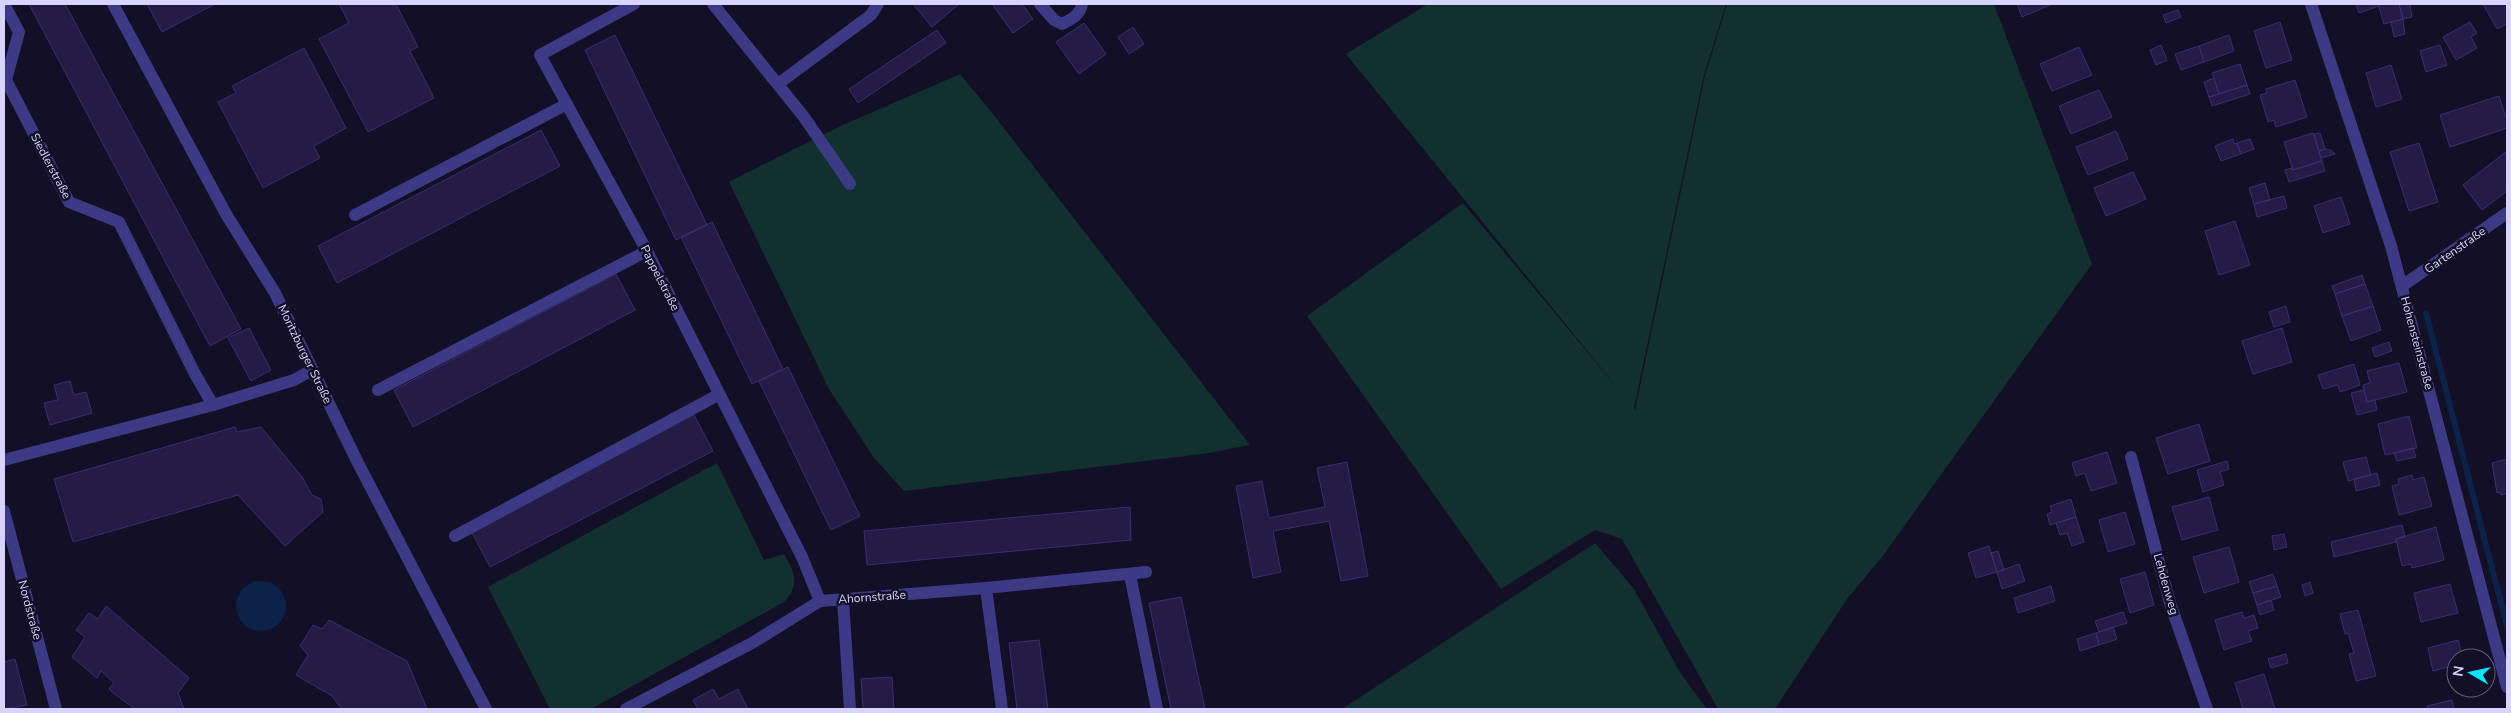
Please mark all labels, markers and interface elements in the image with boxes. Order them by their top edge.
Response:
street label: Siedlerstraße [27,130,75,202]
street label: Gartenstraße [2421,223,2489,277]
street label: Pappelstraße [637,242,683,314]
street label: Hohensteinstraße [2397,295,2437,391]
street label: Moritzburger Straße [274,302,336,406]
street label: Lehdenweg [2150,551,2182,617]
street label: Nordstraße [14,578,46,642]
street label: Ahornstraße [838,587,906,607]
north arrow [2446,648,2496,698]
text: N [2448,664,2469,678]

